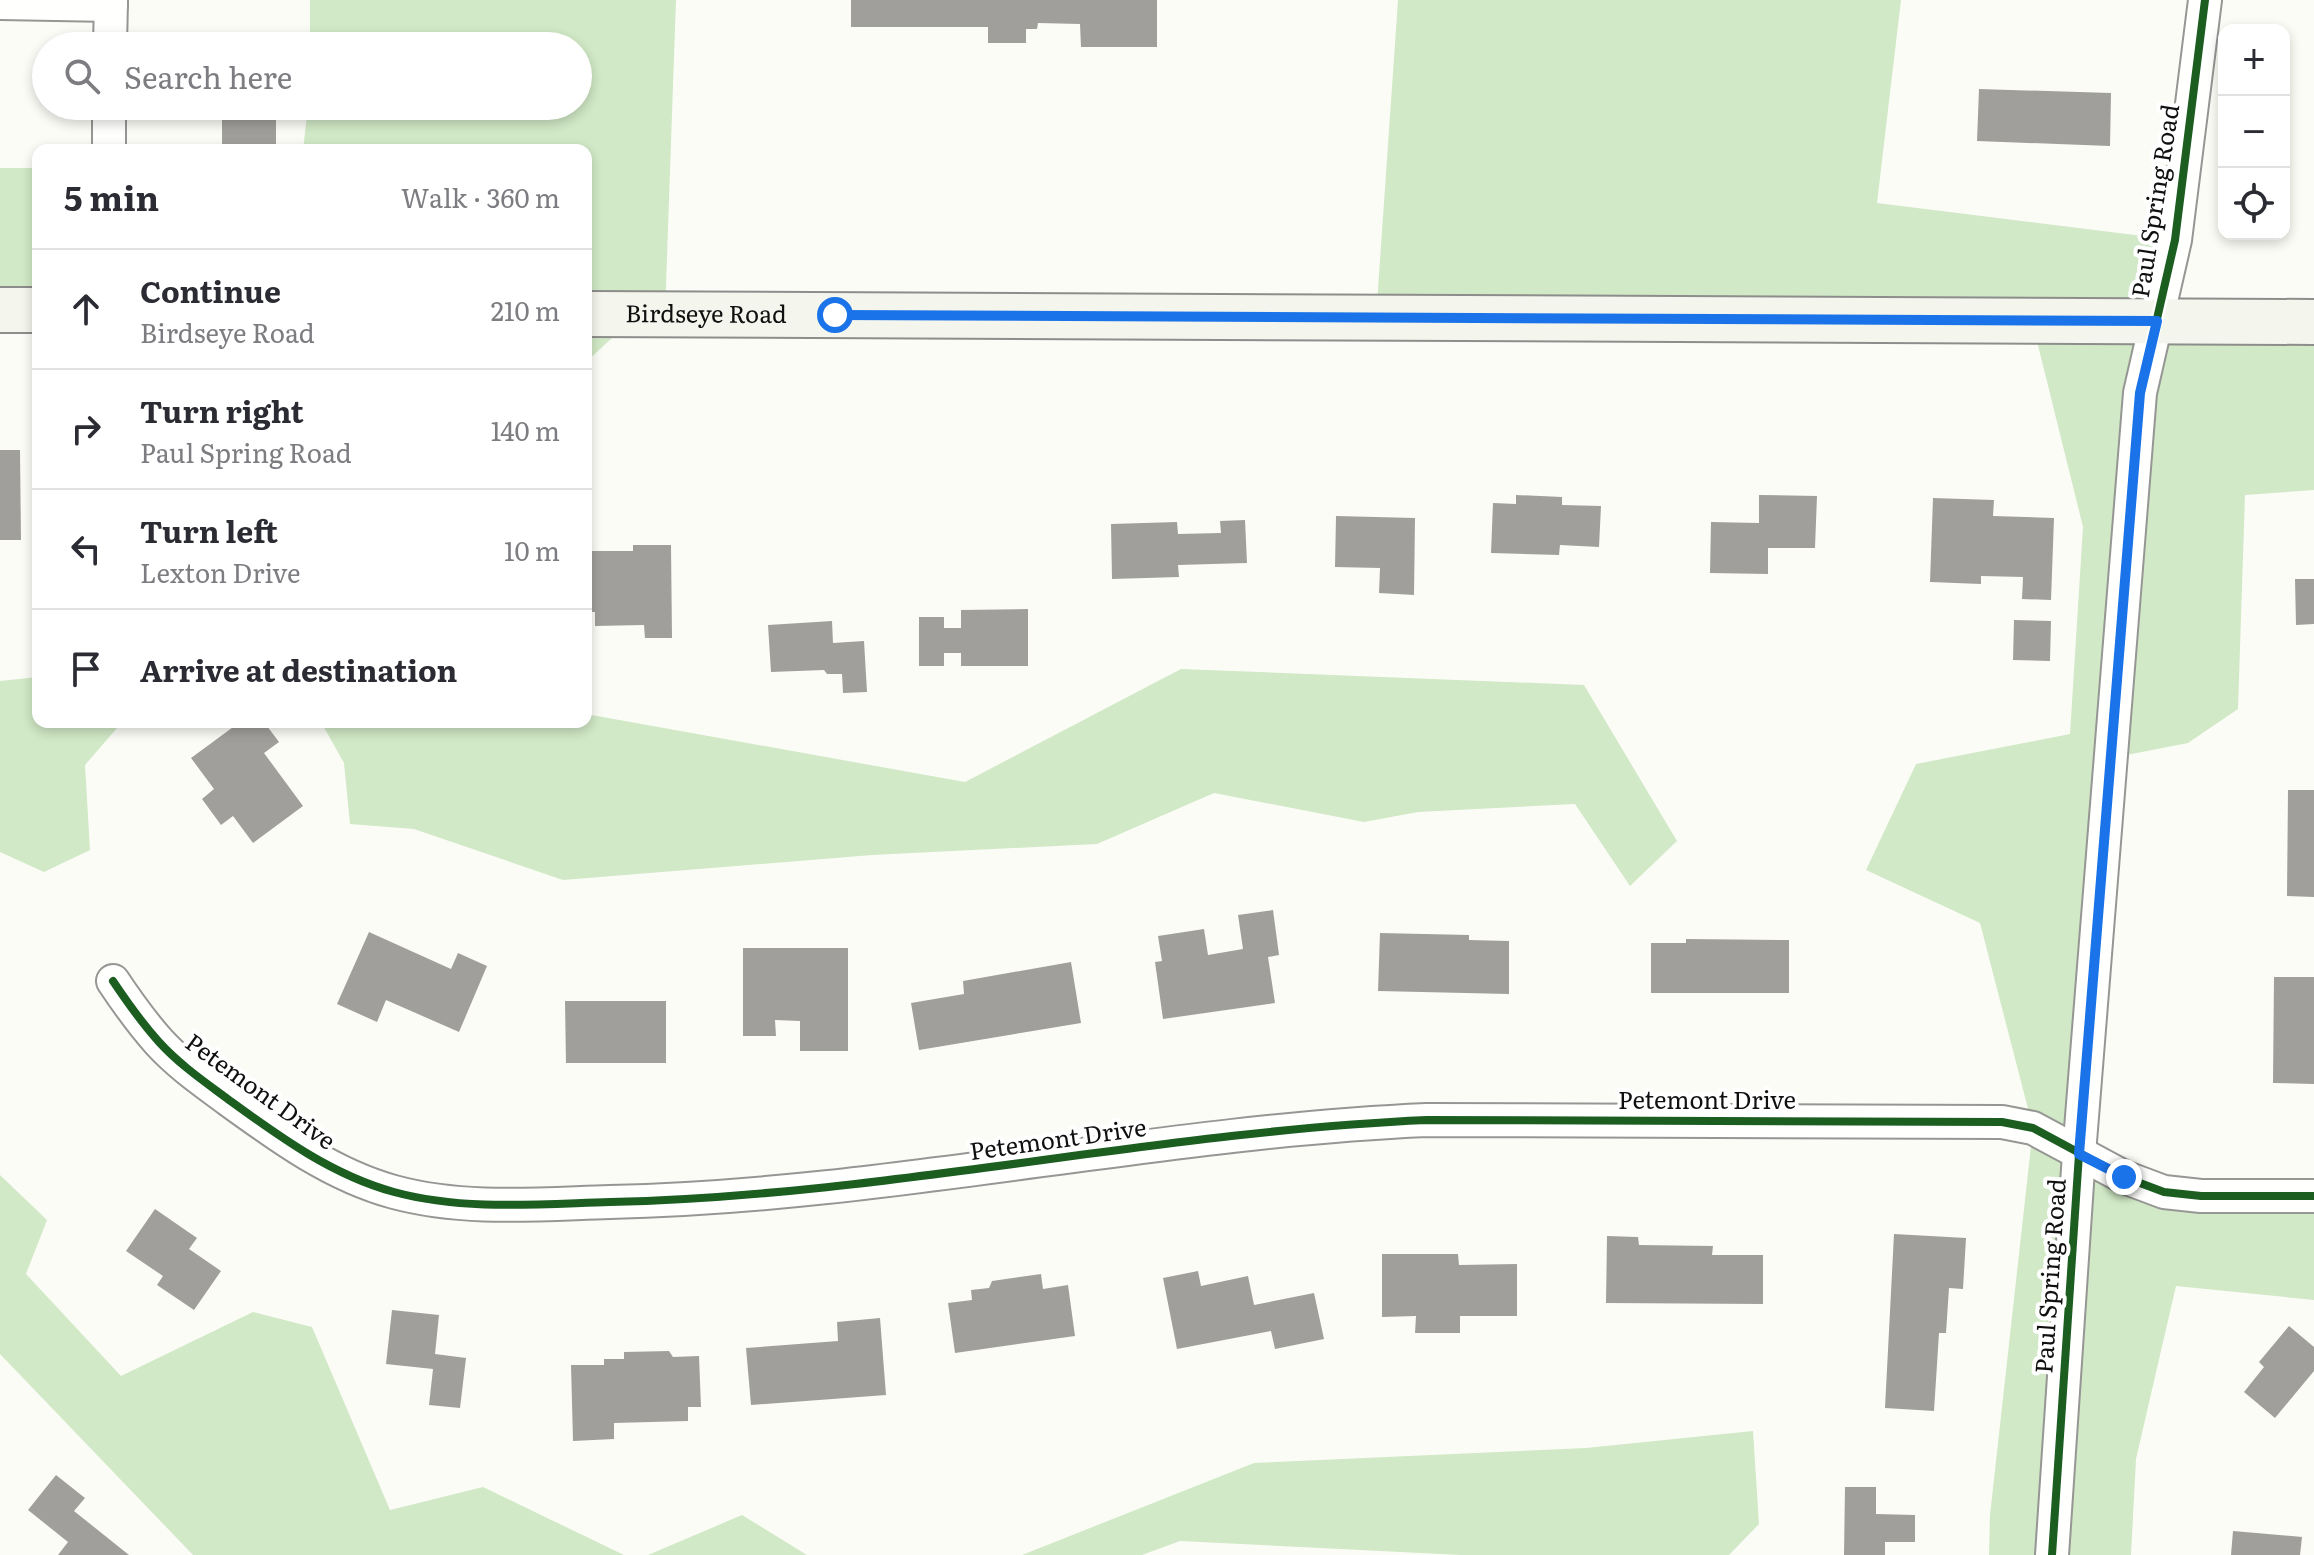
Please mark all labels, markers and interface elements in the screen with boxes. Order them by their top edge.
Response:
map controls [2218,24,2290,240]
button: + [2218,24,2290,96]
search box [32,32,592,120]
icon: search [60,54,104,98]
text: Search here [124,54,292,98]
button: − [2218,96,2290,168]
street label: Paul Spring Road [2121,101,2186,300]
button: locate [2218,168,2290,240]
text: 5 min [64,171,159,221]
text: Walk · 360 m [401,177,560,216]
text: Continue [140,268,281,312]
icon: ahead [64,287,108,331]
text: 210 m [491,290,560,329]
street label: Birdseye Road [625,294,787,330]
route start [817,297,853,333]
text: Birdseye Road [140,312,315,351]
text: Turn right [140,388,304,432]
icon: right [64,407,108,451]
text: 140 m [491,410,560,449]
text: Paul Spring Road [140,432,352,471]
text: Turn left [140,508,278,552]
icon: left [64,527,108,571]
text: 10 m [504,530,560,569]
text: Lexton Drive [140,552,301,591]
icon: arrive [64,647,108,691]
text: Arrive at destination [140,647,457,691]
street label: Petemont Drive [179,1024,344,1156]
street label: Petemont Drive [1618,1081,1796,1116]
street label: Petemont Drive [967,1108,1148,1167]
route end [2106,1159,2142,1195]
street label: Paul Spring Road [2024,1177,2073,1375]

